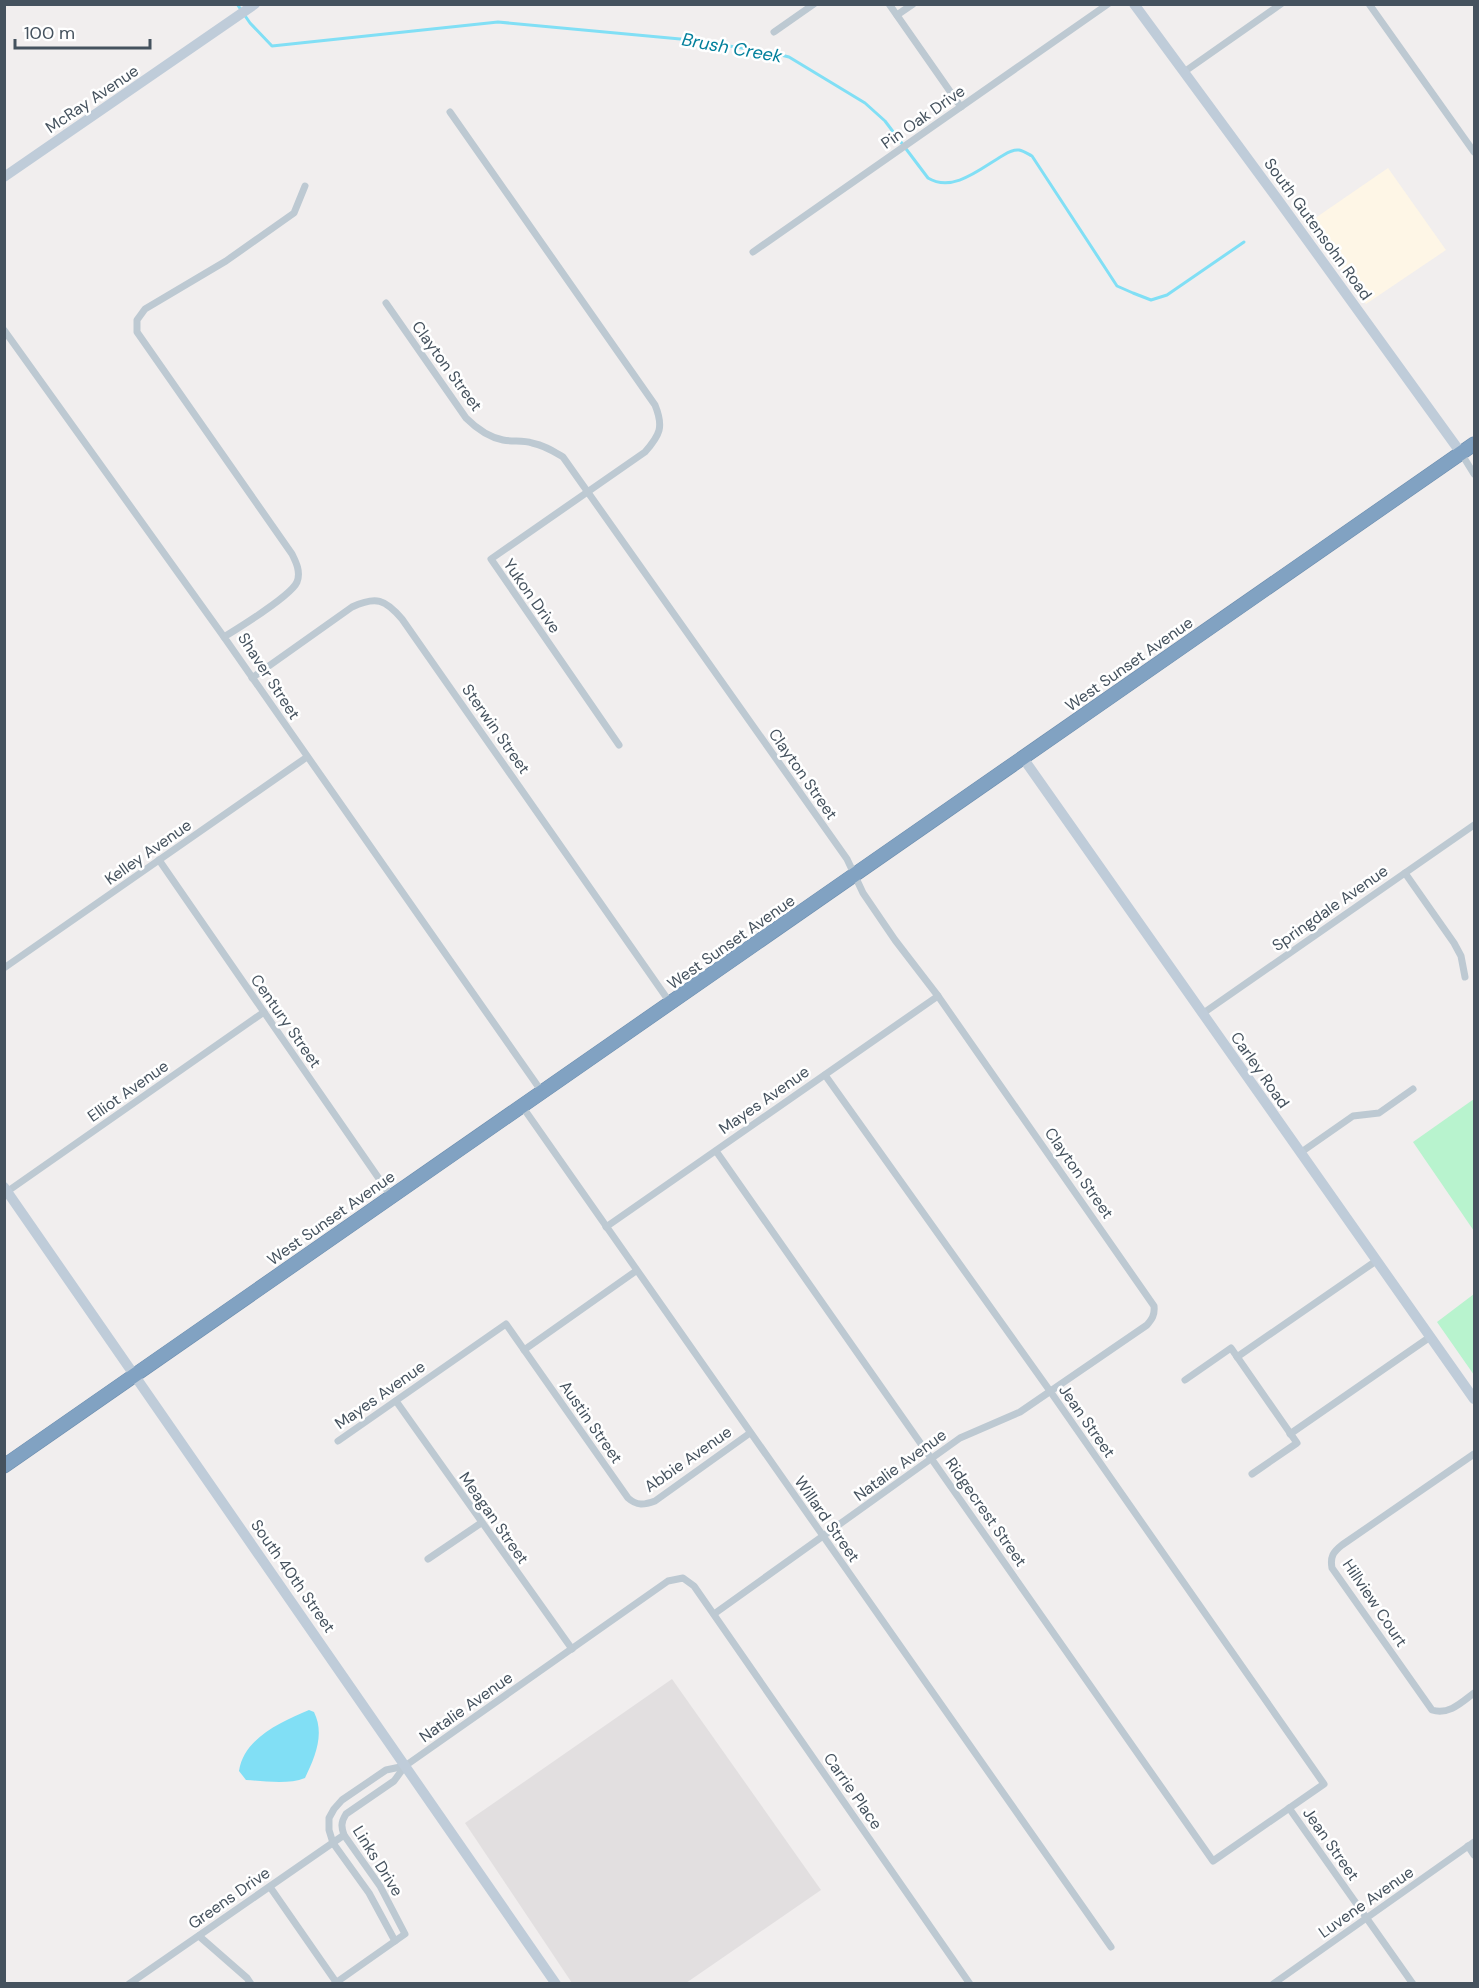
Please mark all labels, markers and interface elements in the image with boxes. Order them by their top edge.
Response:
scale bar [15,12,150,50]
text: 100 m [24,21,75,45]
water label: Brush Creek [680,27,785,69]
street label: McRay Avenue [41,60,143,138]
street label: Pin Oak Drive [877,80,969,154]
street label: South Gutensohn Road [1259,154,1377,304]
street label: Clayton Street [407,317,487,415]
street label: Yukon Drive [499,555,565,637]
street label: West Sunset Avenue [1061,612,1197,716]
street label: Shaver Street [233,629,305,723]
street label: Sterwin Street [457,680,535,778]
street label: Clayton Street [764,724,842,824]
street label: Kelley Avenue [100,814,196,890]
street label: Springdale Avenue [1268,860,1392,956]
street label: West Sunset Avenue [663,890,799,994]
street label: Century Street [246,970,326,1072]
street label: Carley Road [1226,1028,1294,1112]
street label: Elliot Avenue [83,1055,173,1127]
street label: Mayes Avenue [715,1061,813,1139]
street label: Clayton Street [1040,1123,1118,1223]
street label: West Sunset Avenue [263,1166,399,1270]
street label: Mayes Avenue [331,1356,429,1434]
street label: Austin Street [555,1377,627,1467]
street label: Jean Street [1054,1380,1120,1462]
street label: Abbie Avenue [640,1421,736,1497]
street label: Natalie Avenue [849,1424,951,1506]
street label: Ridgecrest Street [941,1453,1031,1571]
street label: Meagan Street [455,1468,533,1568]
street label: Willard Street [790,1472,864,1566]
street label: South 40th Street [246,1515,340,1637]
street label: Hillview Court [1338,1555,1412,1651]
street label: Natalie Avenue [415,1667,517,1747]
street label: Carrie Place [819,1749,887,1833]
street label: Jean Street [1298,1803,1364,1885]
street label: Links Drive [348,1822,408,1900]
street label: Luvene Avenue [1314,1861,1418,1943]
street label: Greens Drive [184,1862,274,1934]

